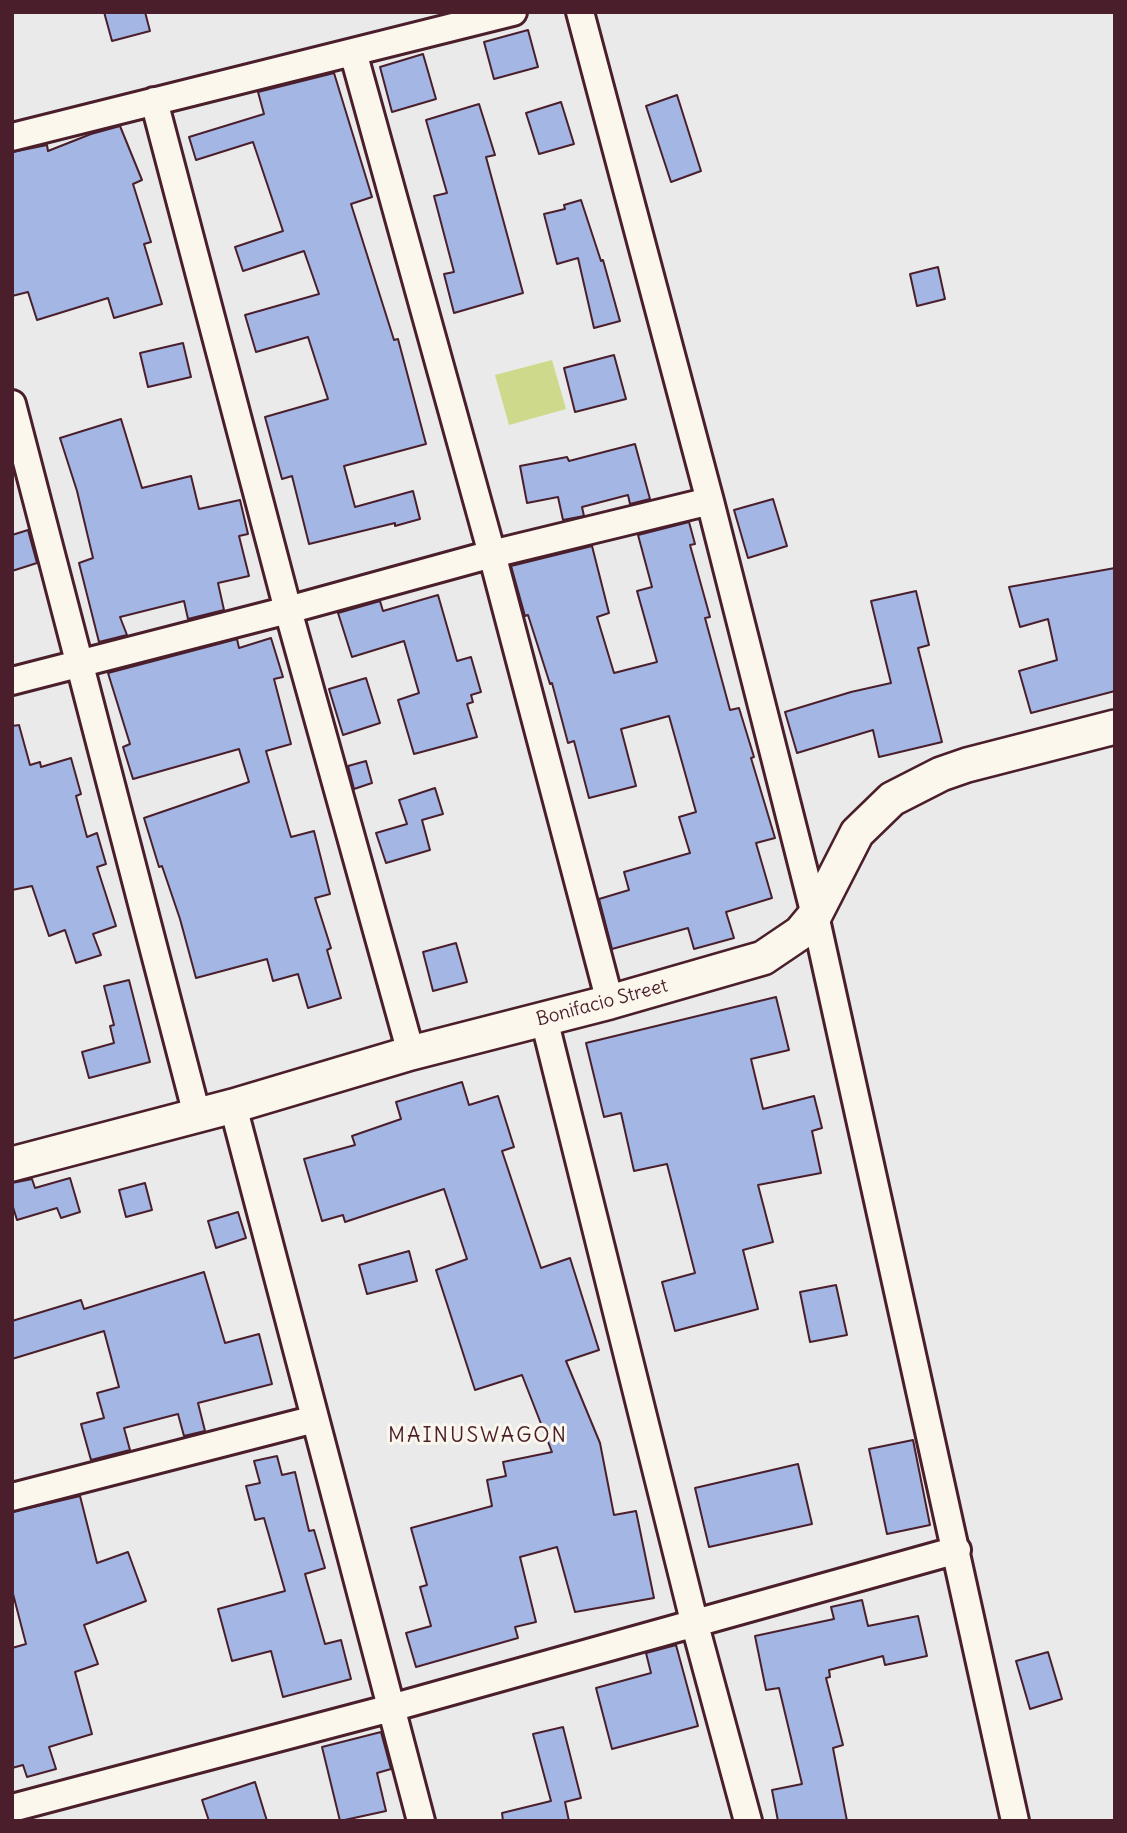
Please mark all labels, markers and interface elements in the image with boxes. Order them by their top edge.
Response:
street label: Bonifacio Street [534,975,670,1031]
district label: MAINUSWAGON [389,1423,567,1449]

